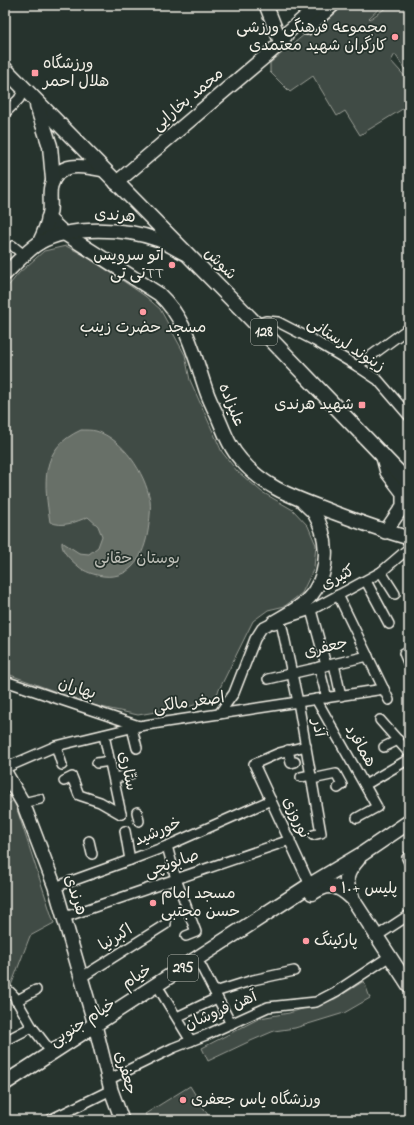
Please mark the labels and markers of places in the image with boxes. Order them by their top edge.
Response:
place label: مجموعه فرهنگی ورزشی کارگران شهید معتمدی [236,16,387,58]
marker: مجموعه فرهنگی ورزشی کارگران شهید معتمدی [390,32,400,42]
place label: ورزشگاه هلال احمر [41,52,109,94]
marker: ورزشگاه هلال احمر [30,68,40,78]
place label: اتو سرویس تی تیTT [93,244,164,286]
marker: اتو سرویس تی تیTT [167,260,177,270]
marker: مسجد حضرت زینب [138,307,148,317]
place label: مسجد حضرت زینب [80,316,206,340]
place label: شهید هرندی [274,393,354,417]
marker: شهید هرندی [357,400,367,410]
place label: پلیس +۱۰ [341,877,398,901]
place label: مسجد امام حسن مجتبی [161,882,240,924]
marker: پلیس +۱۰ [328,884,338,894]
marker: مسجد امام حسن مجتبی [148,898,158,908]
place label: پارکینگ [314,929,358,953]
marker: پارکینگ [301,936,311,946]
place label: ورزشگاه یاس جعفری [191,1088,321,1112]
marker: ورزشگاه یاس جعفری [178,1095,188,1105]

